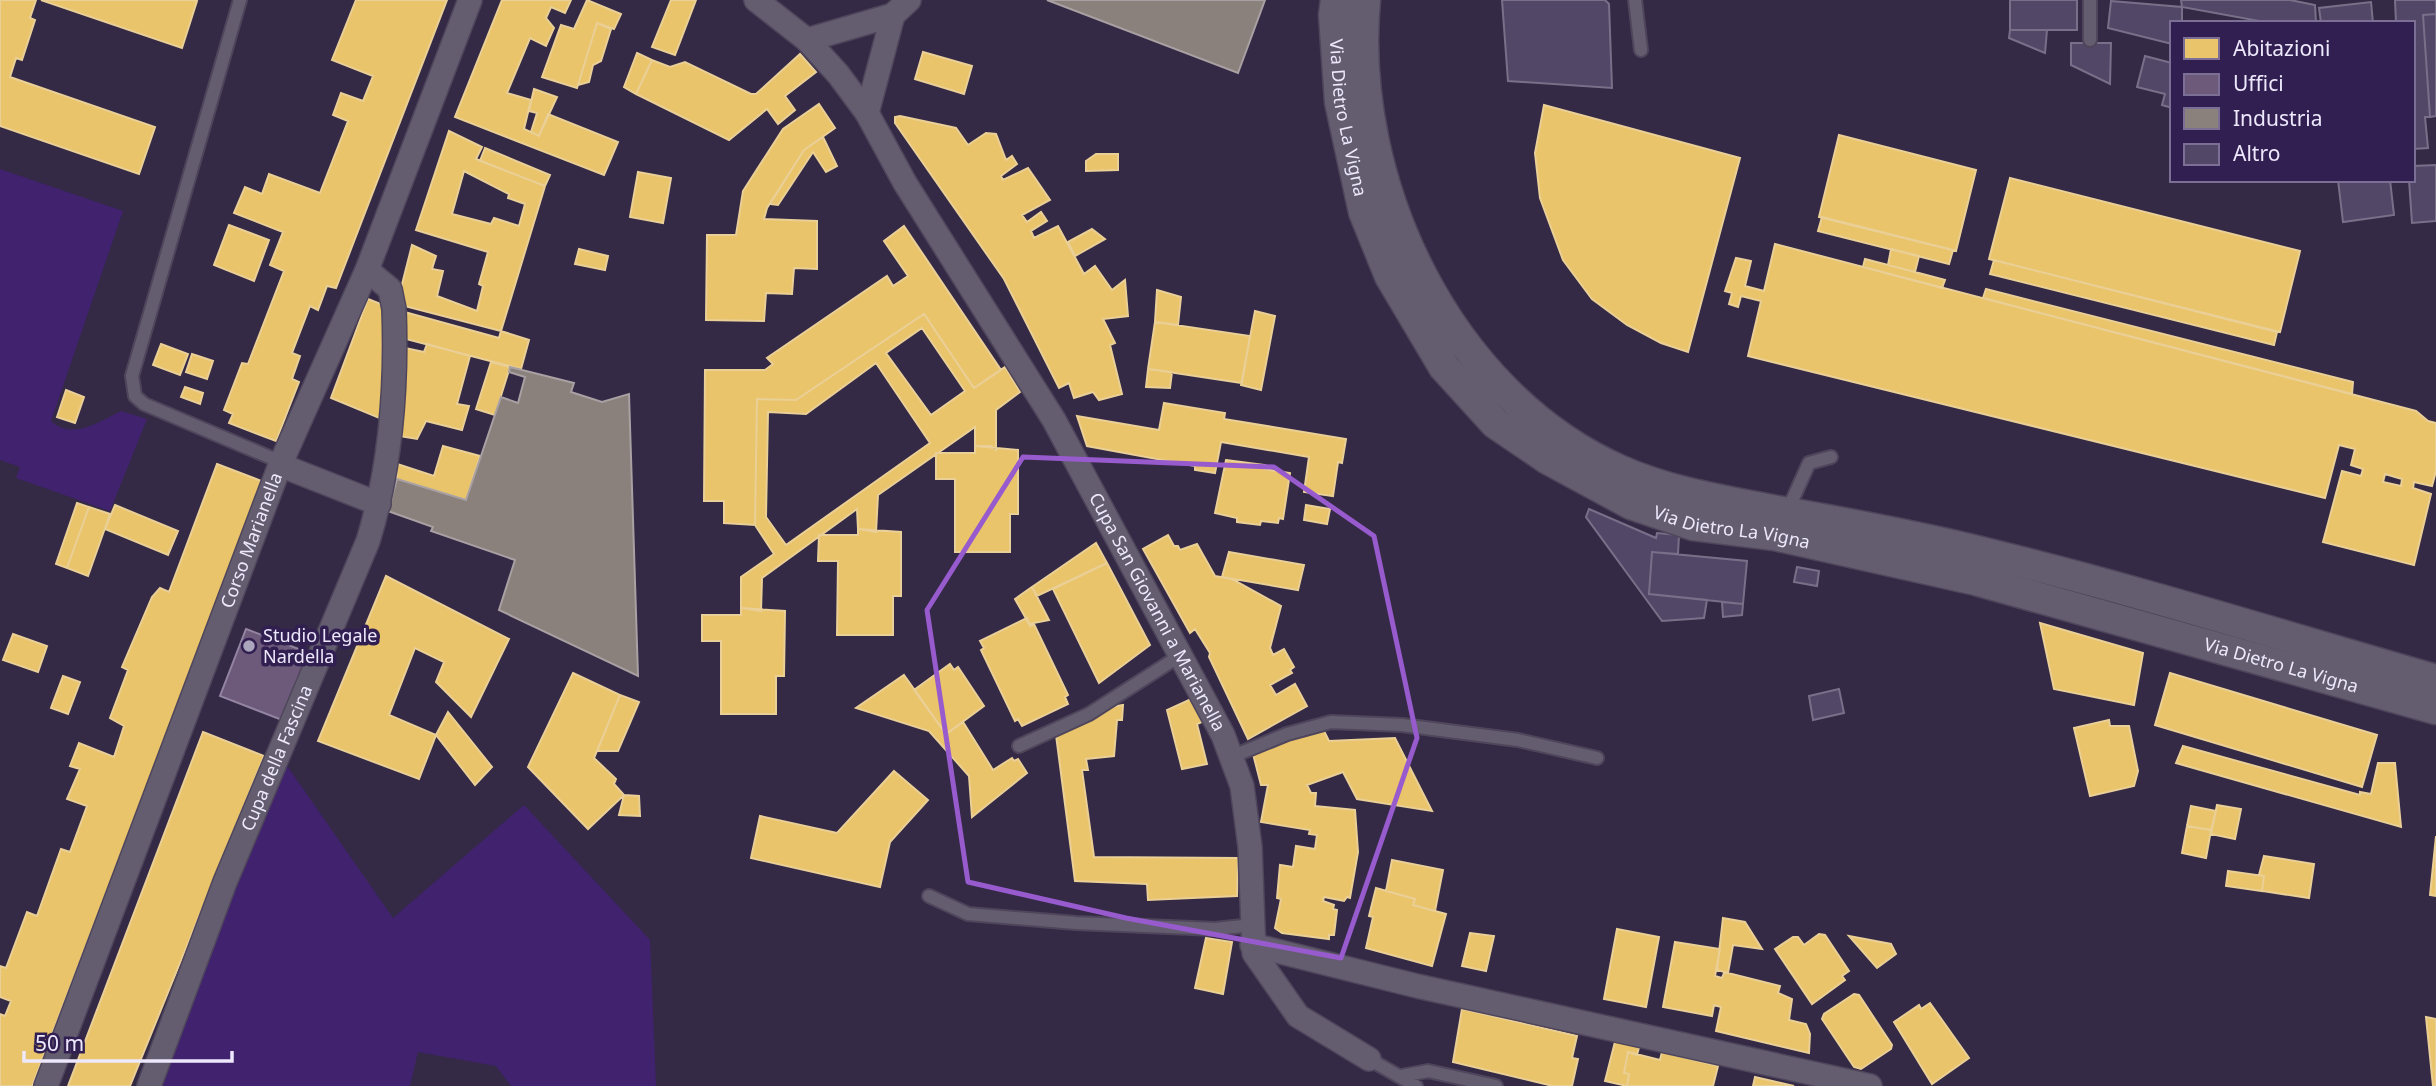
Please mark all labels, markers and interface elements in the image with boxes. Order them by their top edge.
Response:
legend [2170,21,2415,182]
text: Abitazioni [2233,34,2331,62]
street label: Via Dietro La Vigna [1325,38,1373,198]
text: Uffici [2233,69,2284,97]
text: Industria [2233,104,2323,132]
text: Altro [2233,139,2280,167]
street label: Corso Marianella [214,469,287,611]
street label: Cupa San Giovanni a Marianella [1084,488,1232,735]
street label: Via Dietro La Vigna [1650,499,1813,554]
place label: Studio Legale Nardella [263,623,377,668]
street label: Via Dietro La Vigna [2201,632,2361,698]
marker: Studio Legale Nardella [241,638,257,654]
street label: Cupa della Fascina [235,681,317,834]
scale bar [24,1020,233,1064]
text: 50 m [35,1029,84,1057]

